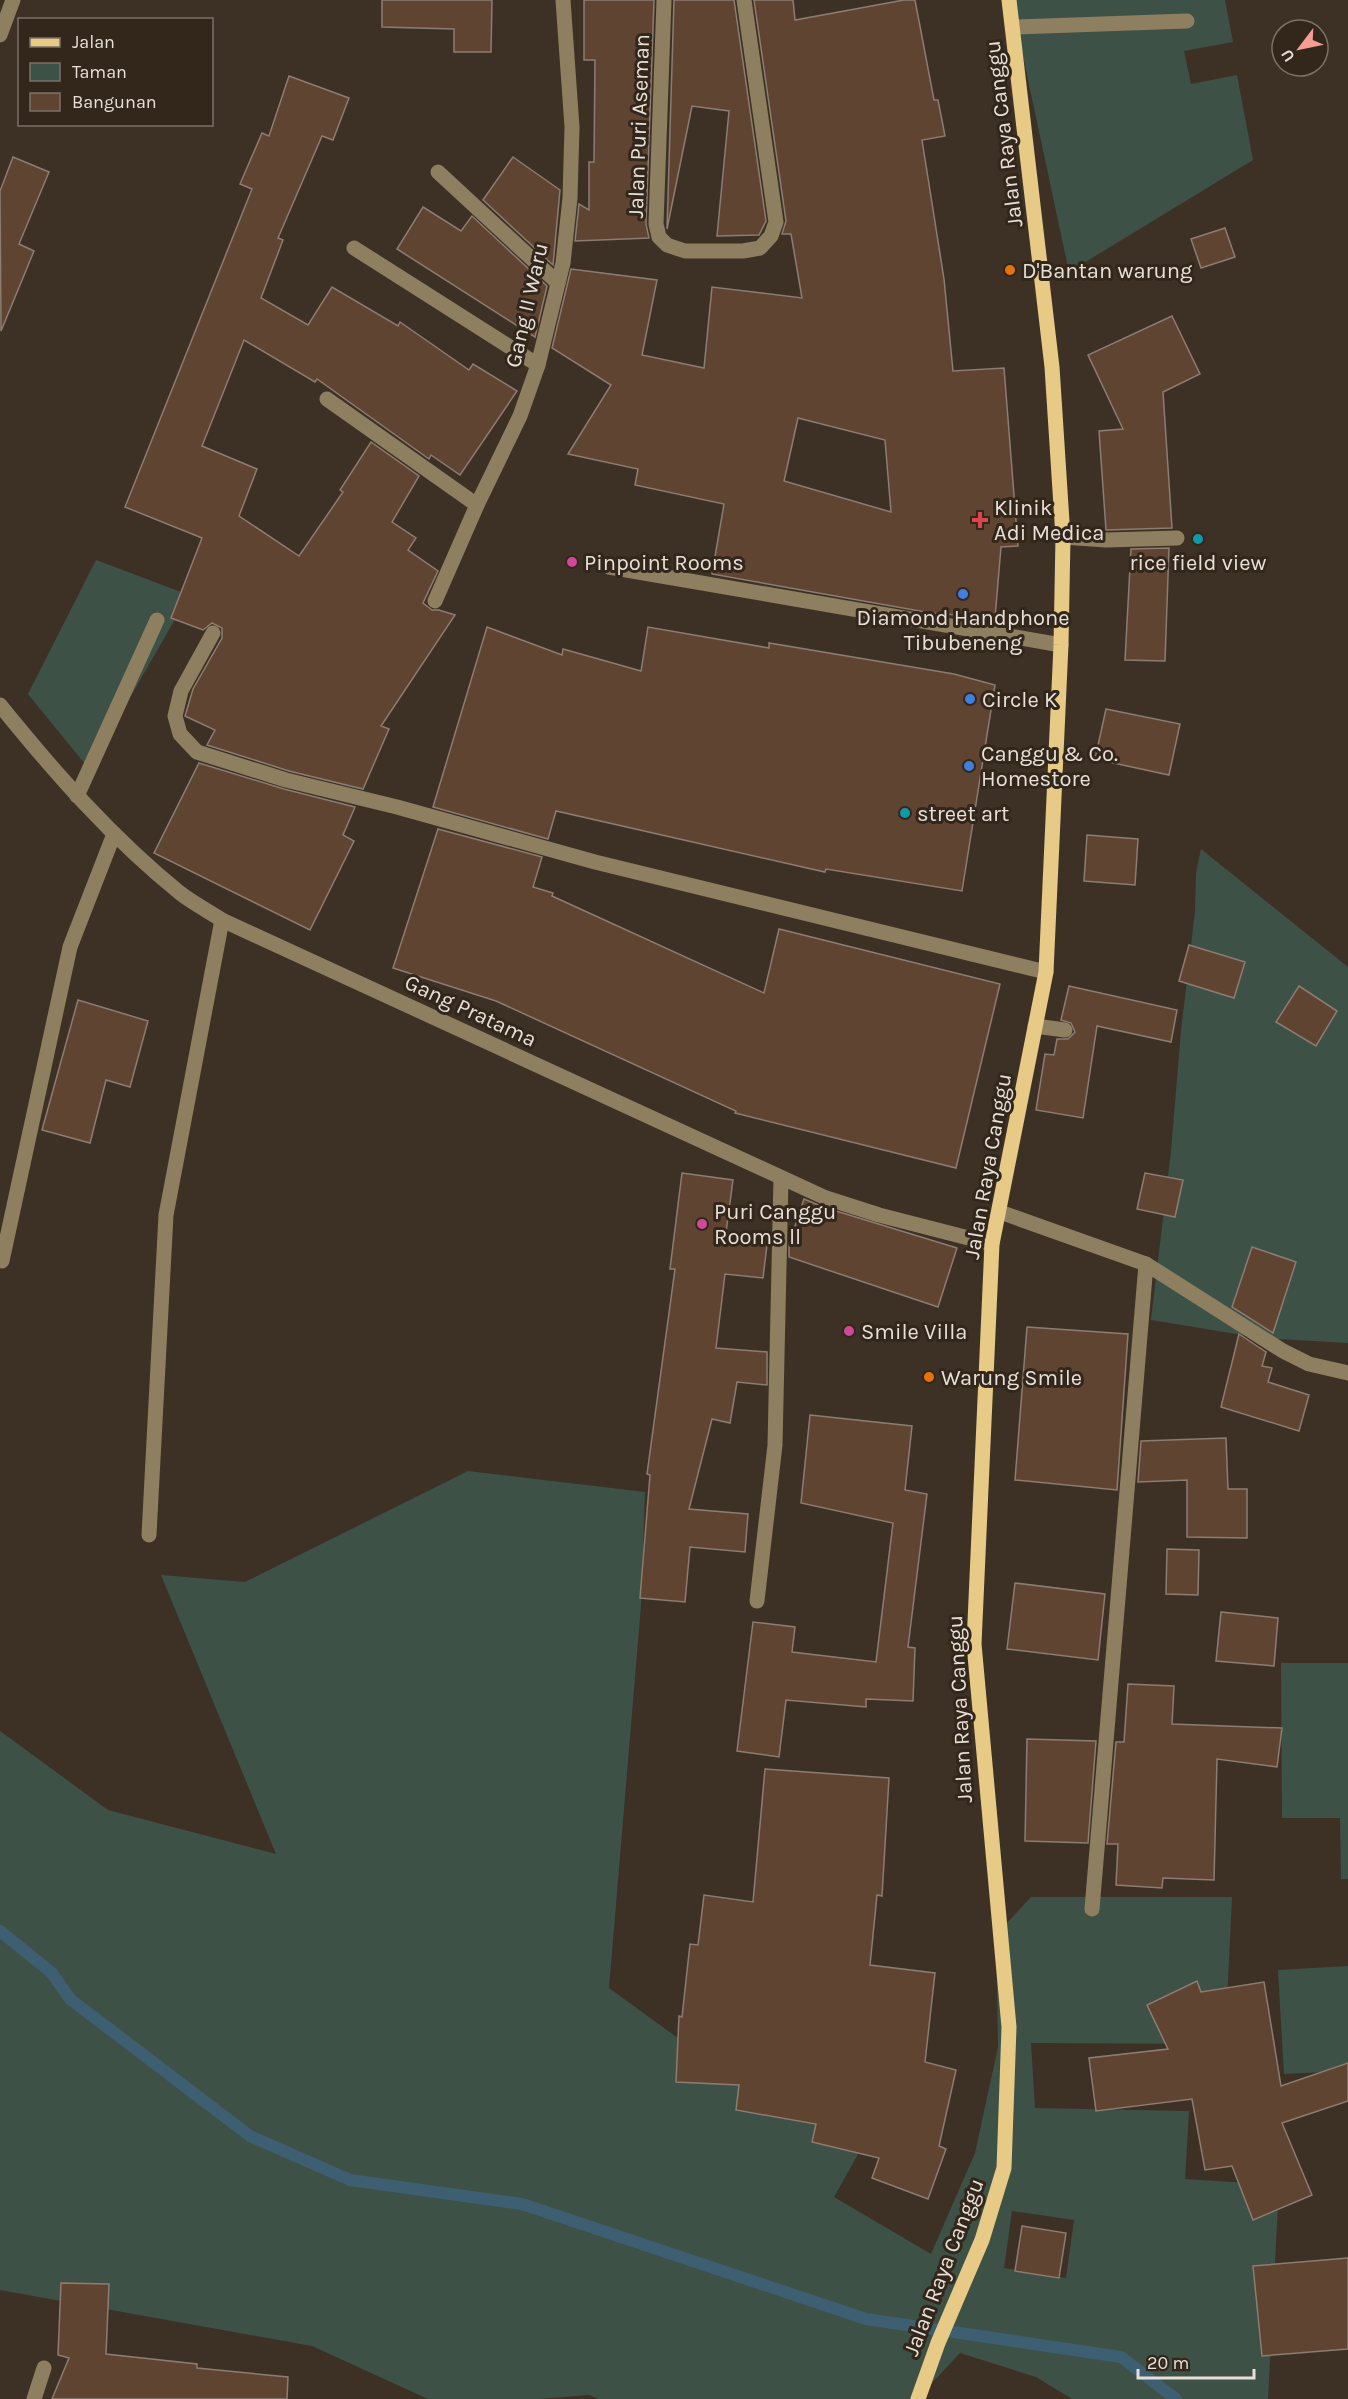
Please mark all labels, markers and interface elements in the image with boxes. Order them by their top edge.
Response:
legend [18,18,213,126]
north arrow [1270,18,1330,78]
text: Jalan [72,31,115,53]
street label: Jalan Puri Aseman [623,33,655,219]
street label: Jalan Raya Canggu [980,39,1028,229]
text: U [1277,46,1299,65]
text: Taman [72,61,127,83]
text: Bangunan [72,91,157,113]
street label: Gang II Waru [500,240,554,370]
place label: D'Bantan warung [1022,258,1193,284]
marker: D'Bantan warung [1003,263,1017,277]
place label: Klinik Adi Medica [994,495,1104,546]
marker: Klinik Adi Medica [971,511,989,529]
marker: rice field view [1191,532,1205,546]
place label: Pinpoint Rooms [584,550,744,576]
place label: rice field view [1129,550,1267,576]
marker: Pinpoint Rooms [565,555,579,569]
marker: Diamond Handphone Tibubeneng [956,587,970,601]
place label: Diamond Handphone Tibubeneng [856,605,1070,656]
place label: Circle K [982,687,1057,713]
marker: Circle K [963,692,977,706]
place label: Canggu & Co. Homestore [981,741,1118,792]
marker: Canggu & Co. Homestore [962,759,976,773]
place label: street art [917,801,1009,827]
marker: street art [898,806,912,820]
street label: Gang Pratama [401,969,541,1053]
street label: Jalan Raya Canggu [959,1071,1017,1261]
place label: Puri Canggu Rooms ll [714,1199,836,1250]
marker: Puri Canggu Rooms ll [695,1217,709,1231]
place label: Smile Villa [861,1319,967,1345]
marker: Smile Villa [842,1324,856,1338]
place label: Warung Smile [941,1365,1082,1391]
marker: Warung Smile [922,1370,936,1384]
street label: Jalan Raya Canggu [942,1614,978,1803]
street label: Jalan Raya Canggu [898,2175,990,2360]
scale bar [1138,2342,1254,2380]
text: 20 m [1147,2352,1189,2374]

